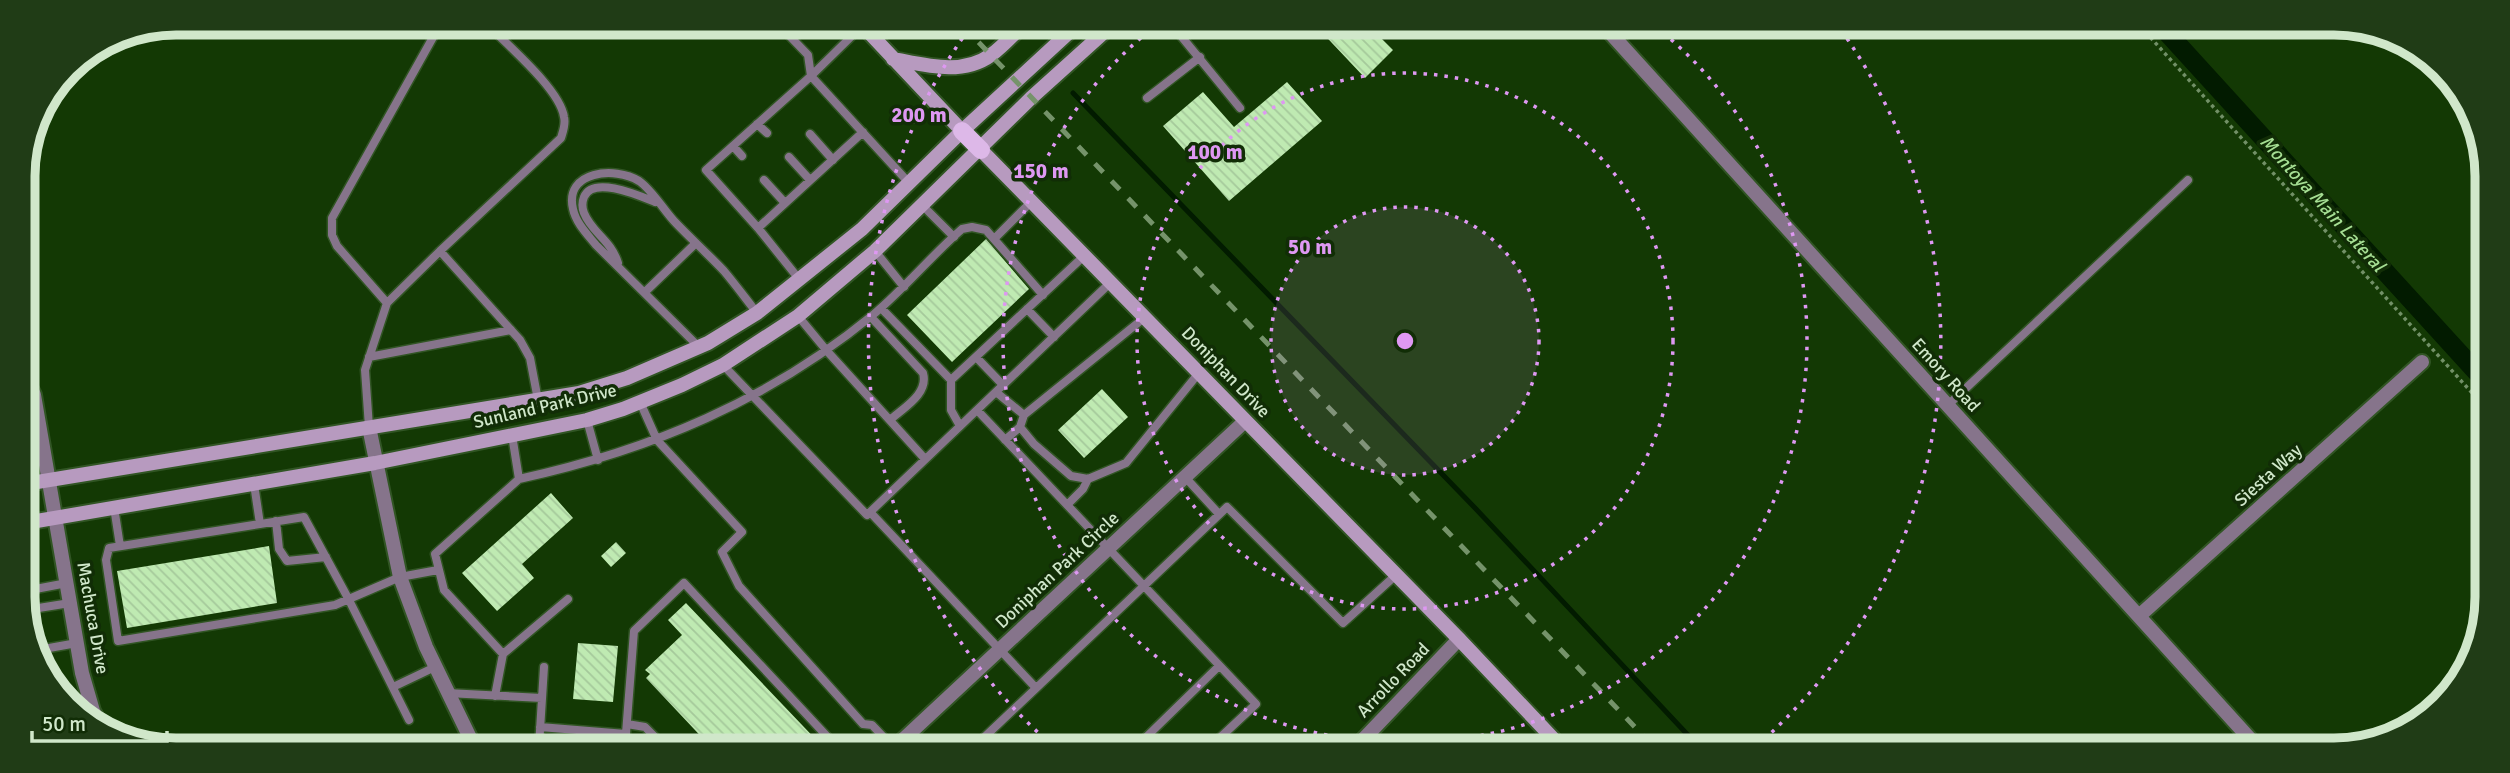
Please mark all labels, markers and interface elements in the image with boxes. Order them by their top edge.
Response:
text: 200 m [891,102,947,128]
water label: Montoya Main Lateral [2254,130,2391,278]
text: 100 m [1187,139,1243,165]
text: 150 m [1013,158,1069,184]
text: 50 m [1288,234,1332,260]
street label: Doniphan Drive [1177,322,1275,422]
centre of rings [1393,329,1417,353]
street label: Emory Road [1907,333,1985,417]
street label: Sunland Park Drive [471,379,619,433]
street label: Siesta Way [2230,439,2307,511]
street label: Doniphan Park Circle [991,507,1123,633]
street label: Machuca Drive [72,560,114,676]
street label: Arrollo Road [1352,638,1434,722]
scale bar [32,700,166,744]
text: 50 m [42,711,86,737]

